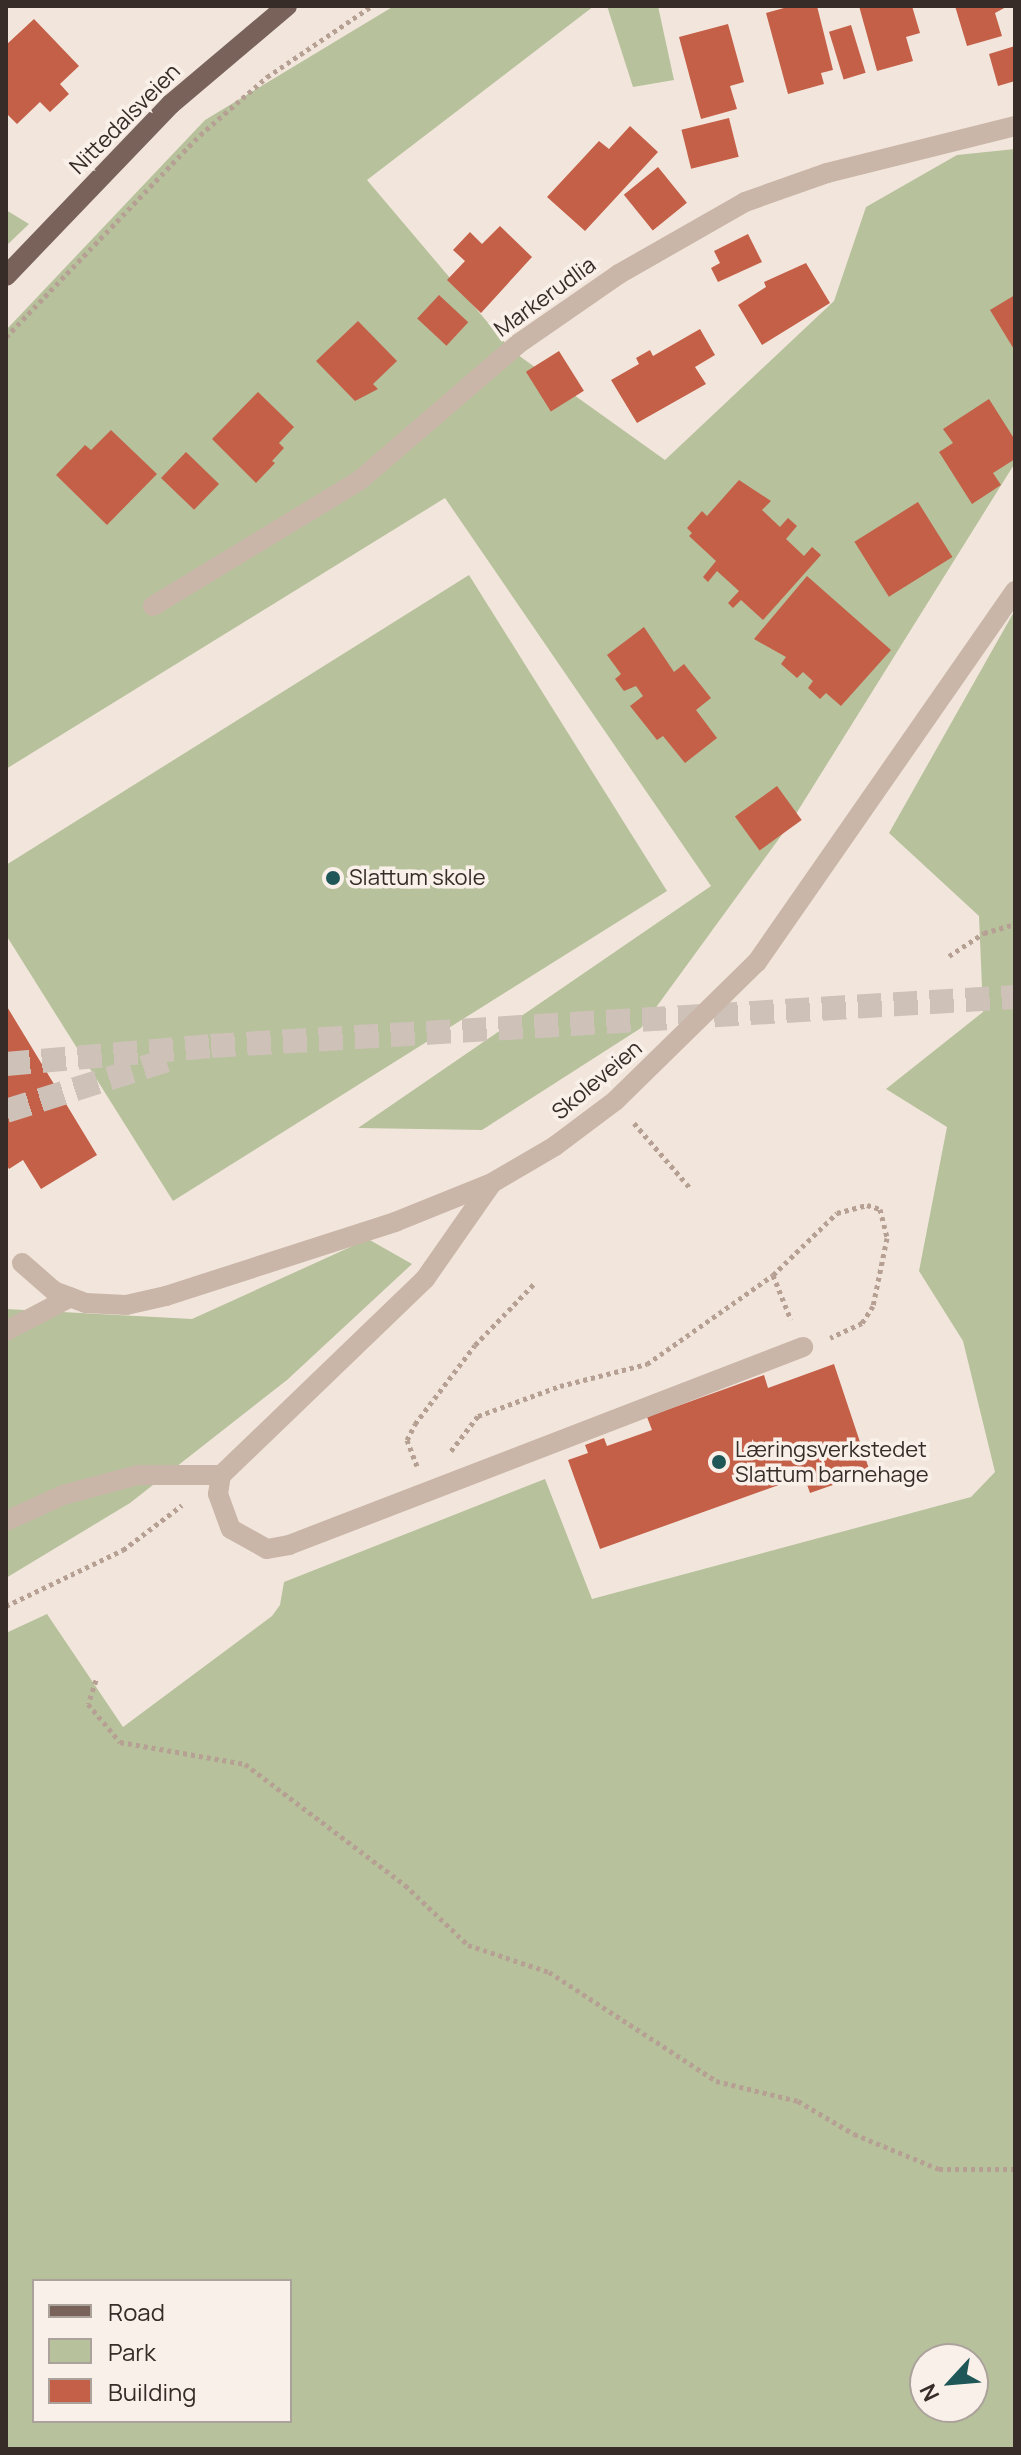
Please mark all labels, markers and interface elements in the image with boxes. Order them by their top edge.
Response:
street label: Nittedalsveien [64,58,186,180]
street label: Markerudlia [489,251,601,343]
place label: Slattum skole [349,865,486,891]
marker: Slattum skole [324,869,342,887]
street label: Skoleveien [547,1035,647,1125]
place label: Læringsverkstedet Slattum barnehage [735,1436,929,1488]
marker: Læringsverkstedet Slattum barnehage [710,1453,728,1471]
legend [32,2279,292,2423]
text: Road [108,2295,165,2328]
text: Park [108,2335,156,2368]
north arrow [909,2343,989,2423]
text: Building [108,2375,196,2408]
text: N [912,2379,946,2406]

